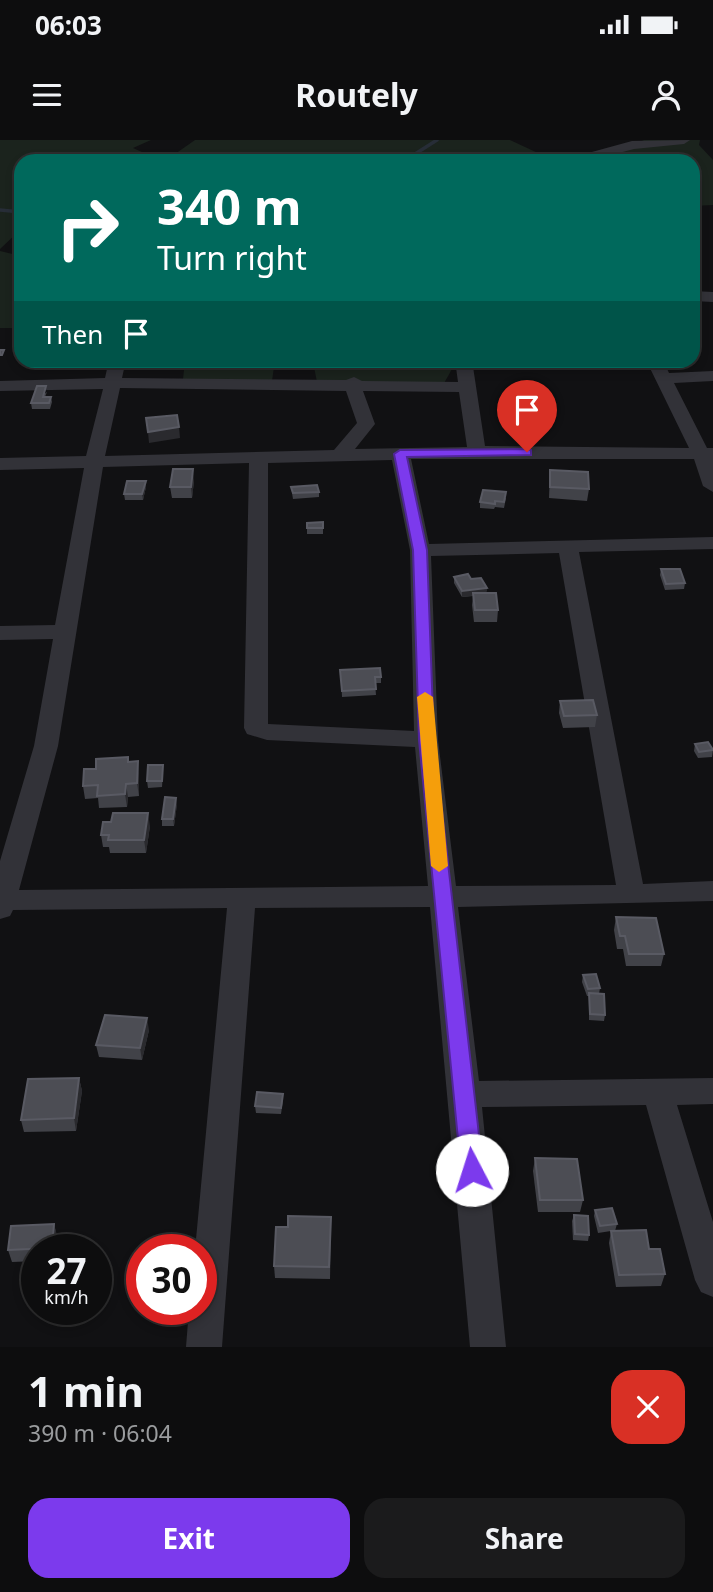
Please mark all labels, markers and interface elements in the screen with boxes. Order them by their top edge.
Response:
text: 06:03 [35,7,102,43]
text: Routely [295,73,418,116]
icon: menu [28,76,66,114]
icon: person [647,76,685,114]
text: 340 m [157,173,302,239]
icon: right [42,182,133,273]
text: Turn right [157,236,307,279]
icon: arrive [117,315,155,353]
text: Then [42,316,103,352]
pin [497,380,557,452]
icon: arrive [508,391,546,429]
position arrow [435,1133,509,1207]
speed limit sign: 30 [126,1234,217,1325]
text: 27 [46,1247,87,1294]
text: km/h [44,1285,89,1309]
text: 1 min [28,1362,144,1419]
button: close [611,1370,685,1444]
text: 390 m · 06:04 [28,1417,172,1449]
button: Exit [28,1498,350,1578]
button: Share [364,1498,685,1578]

